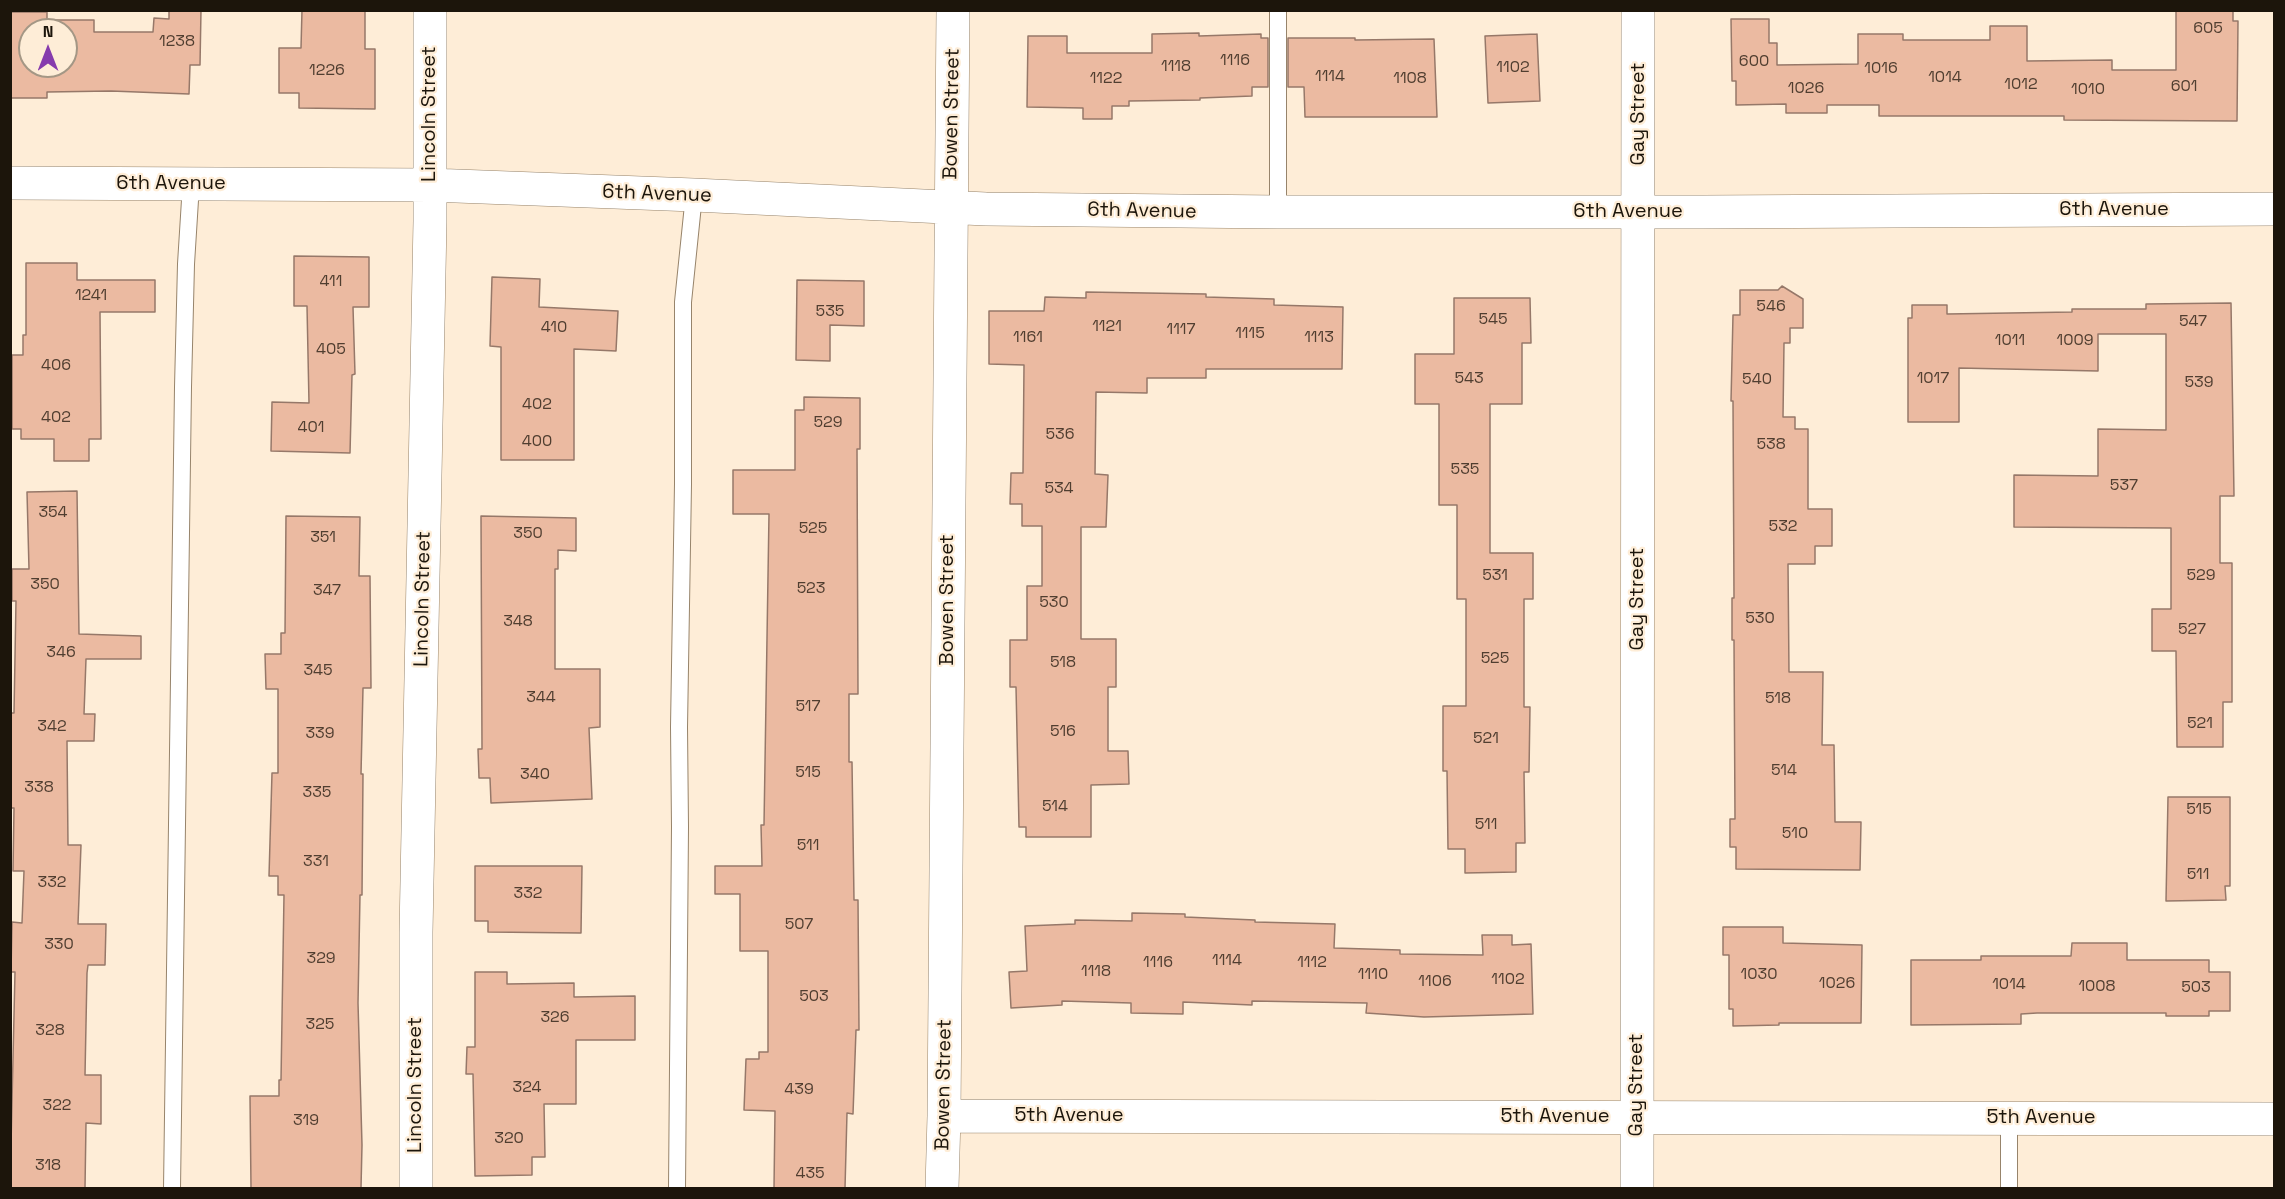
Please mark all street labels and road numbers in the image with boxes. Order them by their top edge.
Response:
street label: Lincoln Street [418,46,442,182]
street label: Bowen Street [939,48,965,180]
street label: Gay Street [1627,63,1651,165]
street label: 6th Avenue [116,172,226,196]
street label: 6th Avenue [602,180,712,208]
street label: 6th Avenue [1087,198,1197,224]
street label: 6th Avenue [2059,198,2169,222]
street label: 6th Avenue [1573,200,1683,224]
street label: Lincoln Street [410,531,436,667]
street label: Bowen Street [936,534,960,666]
street label: Gay Street [1626,548,1650,650]
street label: Lincoln Street [404,1017,428,1153]
street label: Bowen Street [931,1019,957,1151]
street label: Gay Street [1625,1034,1649,1136]
street label: 5th Avenue [1014,1104,1124,1128]
street label: 5th Avenue [1500,1105,1610,1129]
street label: 5th Avenue [1986,1106,2096,1130]

